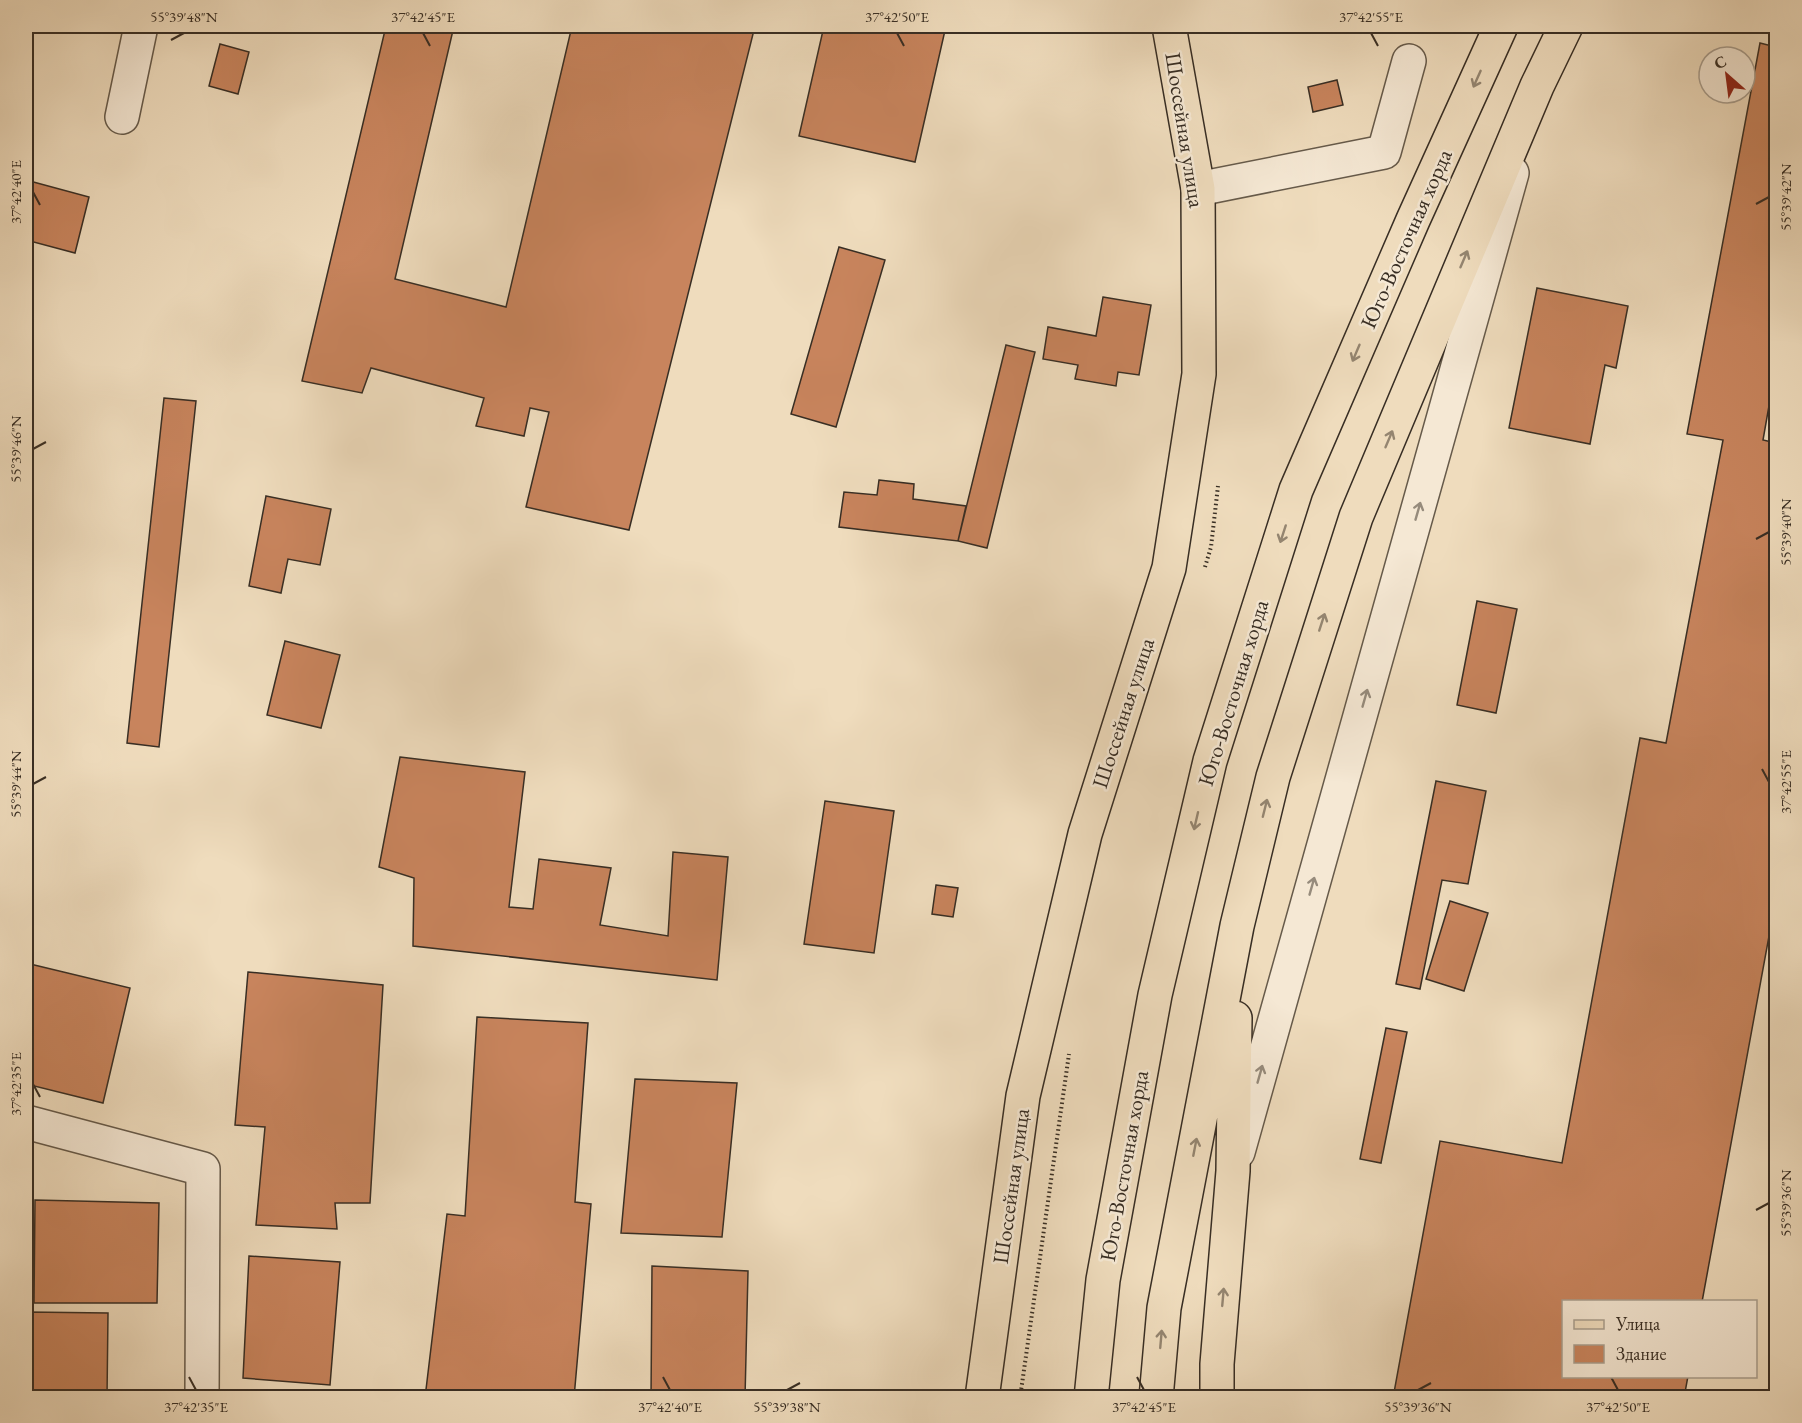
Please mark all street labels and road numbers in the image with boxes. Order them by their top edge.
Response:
street label: Шоссейная улица [1158,50,1212,210]
street label: Юго-Восточная хорда [1353,144,1459,333]
street label: Юго-Восточная хорда [1191,596,1275,790]
street label: Шоссейная улица [1085,634,1161,792]
street label: Юго-Восточная хорда [1093,1068,1155,1264]
street label: Шоссейная улица [986,1106,1036,1266]

